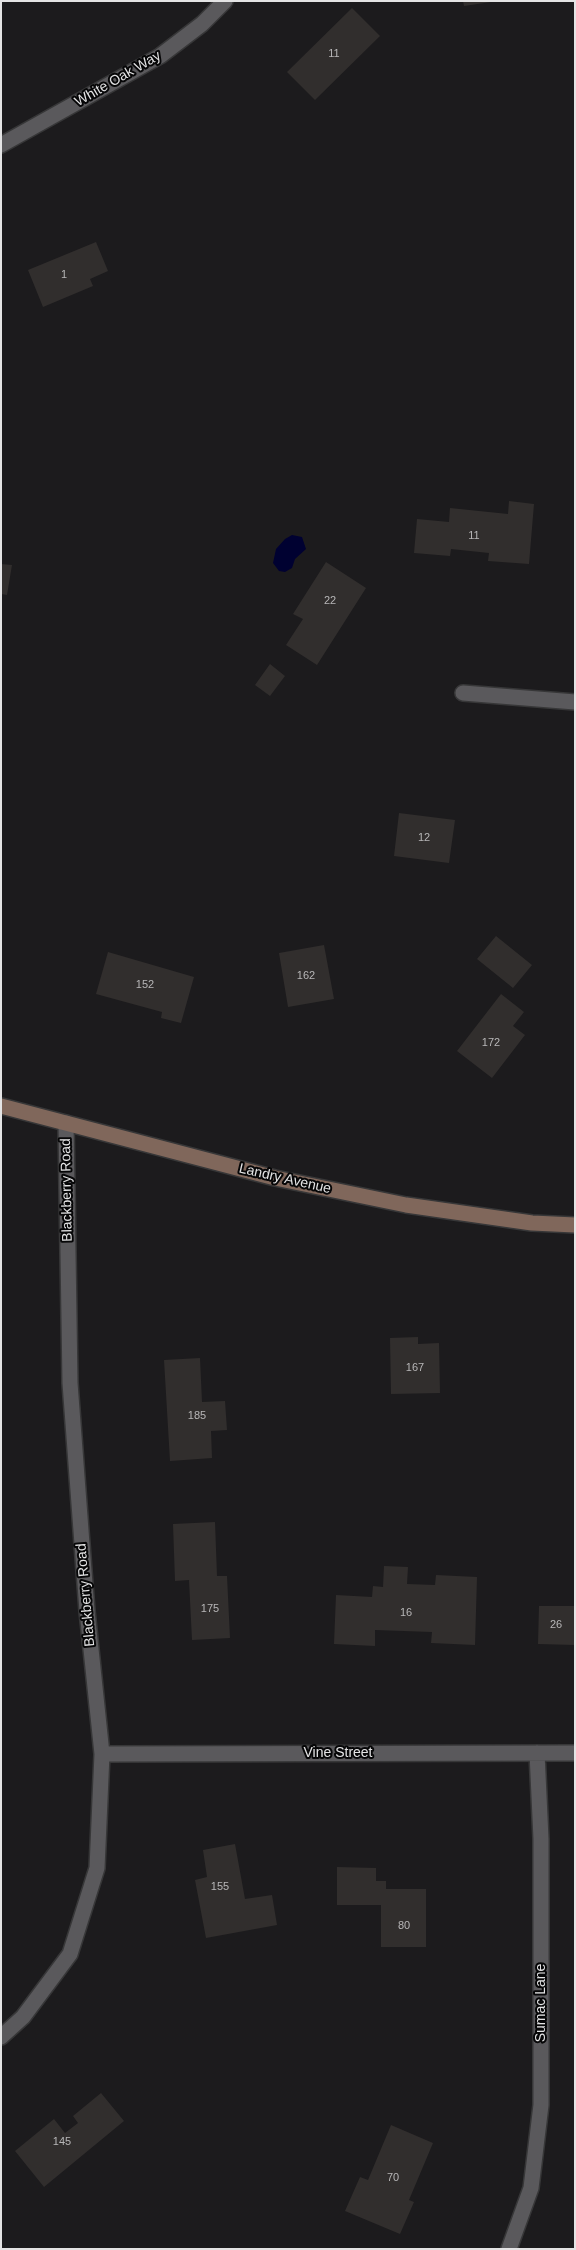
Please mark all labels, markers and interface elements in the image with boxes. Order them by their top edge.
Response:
house number: 11 [328,47,340,61]
street label: White Oak Way [72,48,164,110]
house number: 1 [61,268,67,282]
house number: 11 [468,529,480,543]
house number: 22 [324,594,336,608]
house number: 12 [418,831,430,845]
house number: 162 [297,969,315,983]
house number: 152 [136,978,154,992]
house number: 172 [482,1036,500,1050]
street label: Blackberry Road [58,1138,76,1242]
street label: Landry Avenue [237,1160,333,1198]
house number: 167 [406,1361,424,1375]
house number: 185 [188,1409,206,1423]
street label: Blackberry Road [73,1543,99,1647]
house number: 175 [201,1602,219,1616]
house number: 16 [400,1606,412,1620]
house number: 26 [550,1618,562,1632]
street label: Vine Street [303,1745,373,1761]
house number: 155 [211,1880,229,1894]
house number: 80 [398,1919,410,1933]
street label: Sumac Lane [533,1964,549,2042]
house number: 145 [53,2135,71,2149]
house number: 70 [387,2171,399,2185]

